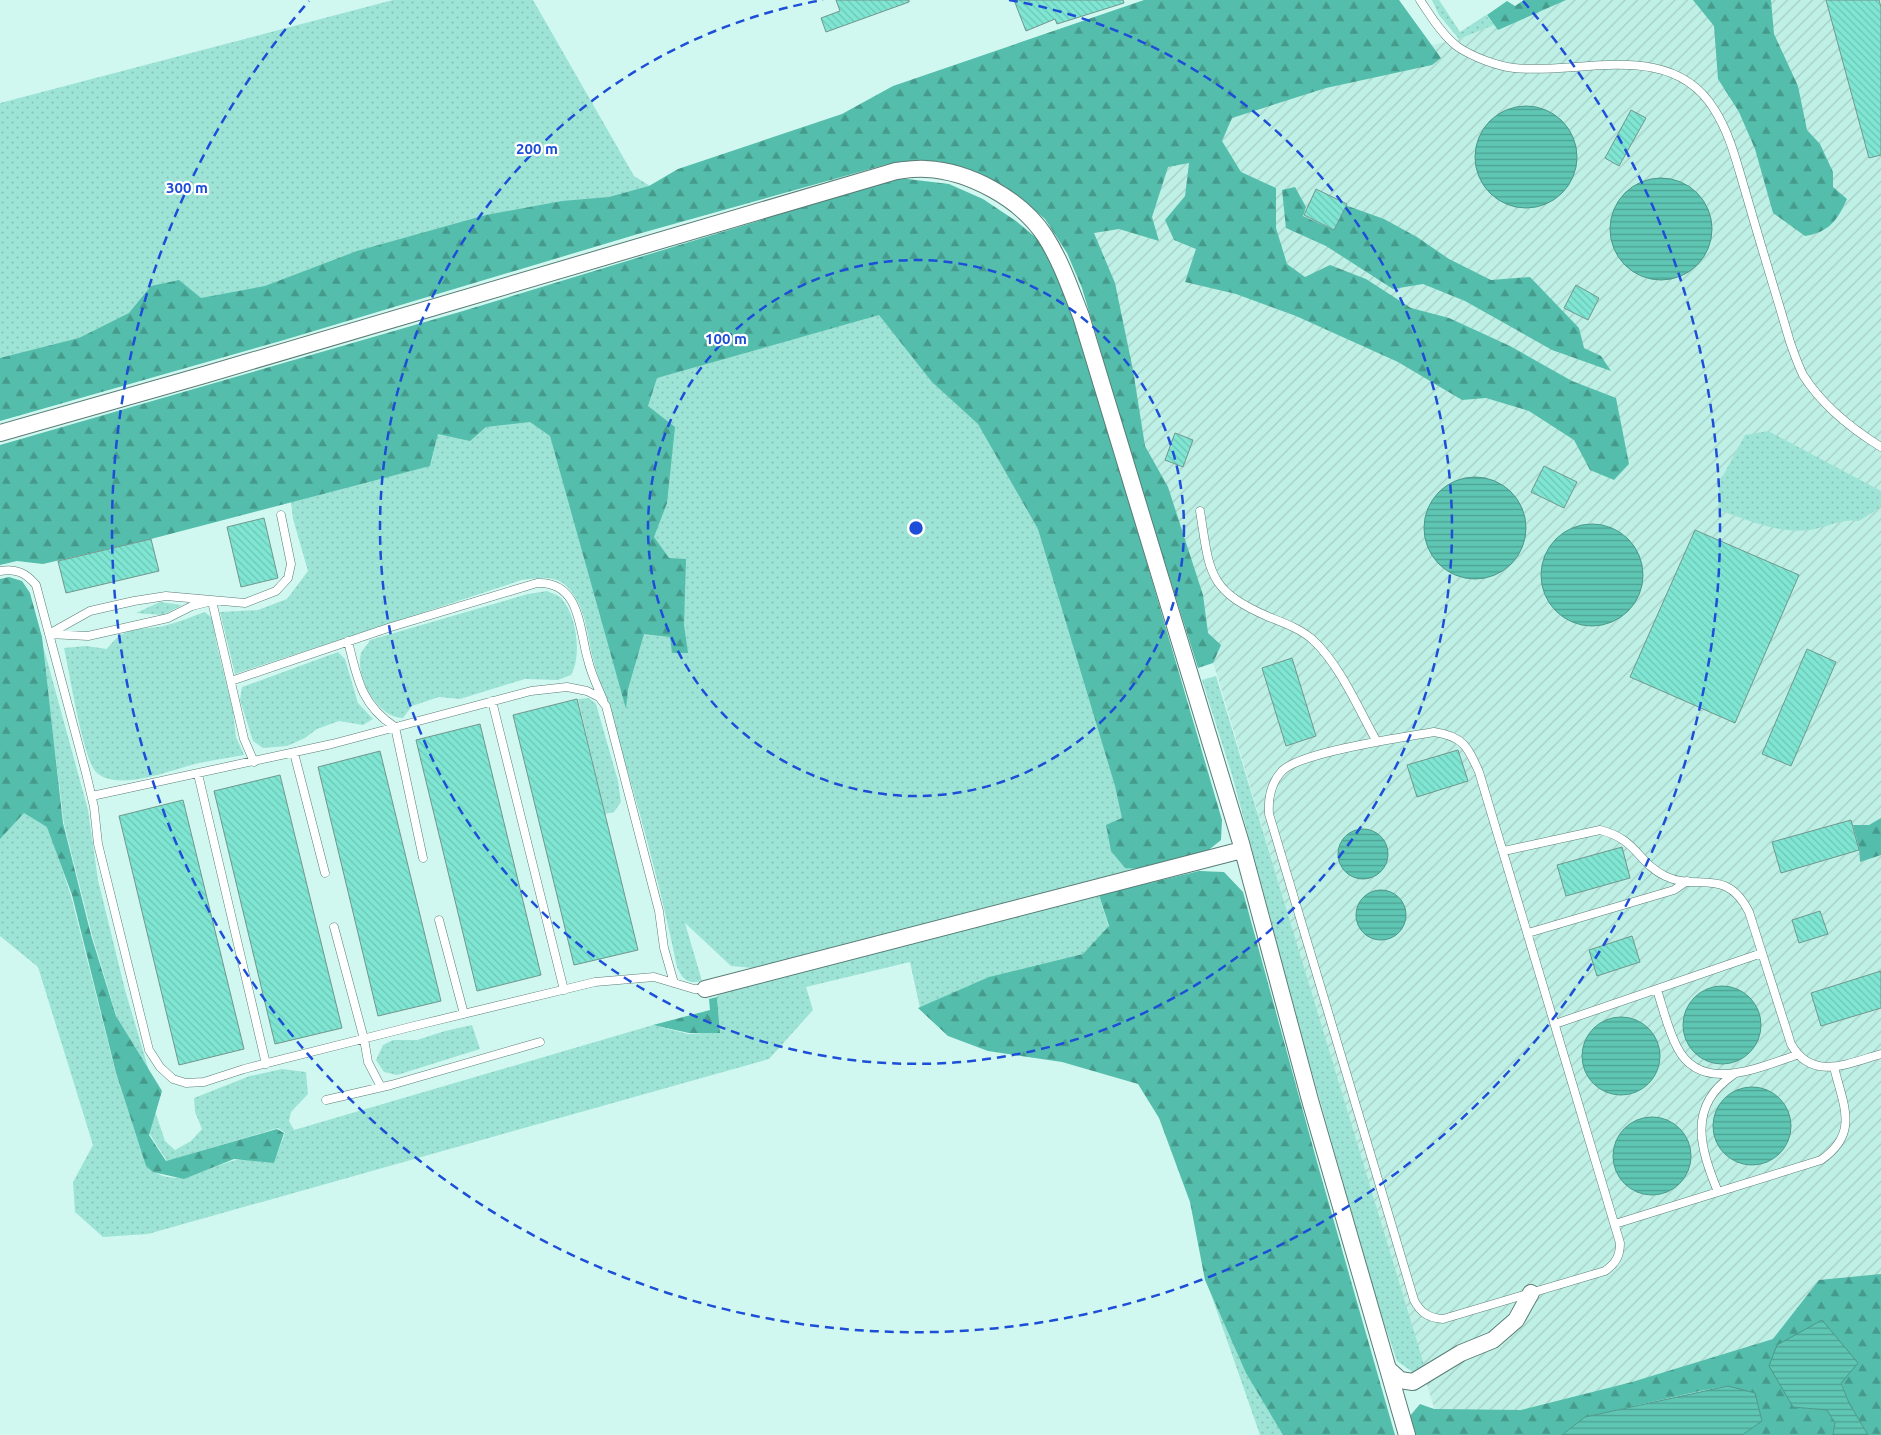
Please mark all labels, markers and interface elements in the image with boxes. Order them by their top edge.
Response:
text: 200 m [516,140,558,157]
text: 300 m [166,179,208,196]
text: 100 m [705,330,747,347]
centre of rings [907,519,925,537]

